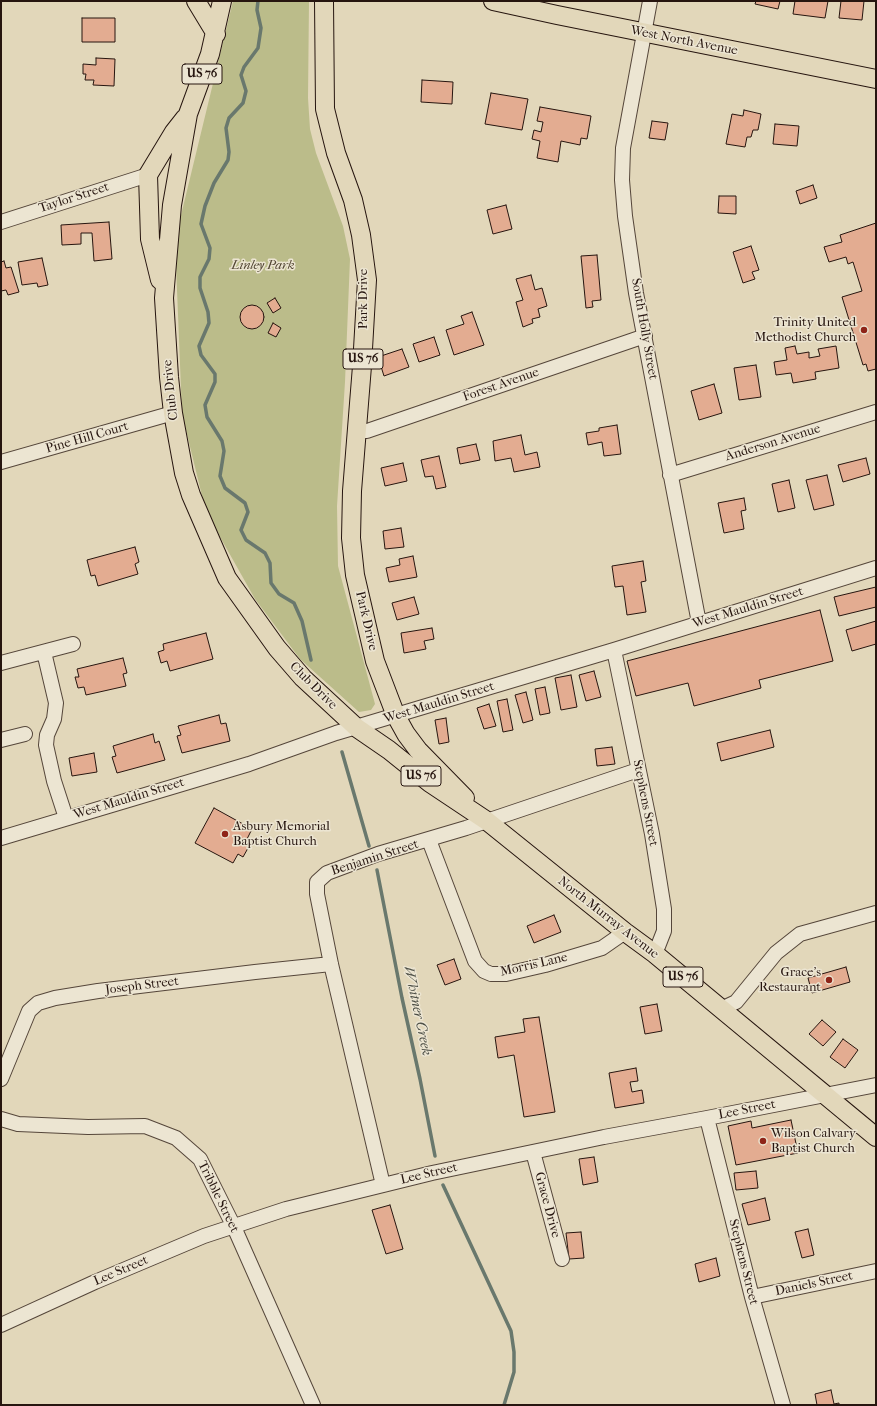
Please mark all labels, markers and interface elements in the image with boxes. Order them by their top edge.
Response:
street label: West North Avenue [629,23,739,59]
road number: US 76 [182,64,222,84]
street label: Taylor Street [37,179,111,217]
park label: Linley Park [231,258,295,274]
street label: Park Drive [356,269,372,329]
street label: South Holly Street [627,277,661,381]
place label: Trinity United Methodist Church [755,315,856,346]
marker: Trinity United Methodist Church [859,325,869,335]
road number: US 76 [343,349,383,369]
street label: Club Drive [160,359,182,421]
street label: Forest Avenue [461,365,541,405]
street label: Pine Hill Court [44,419,130,457]
street label: Anderson Avenue [724,421,822,465]
street label: West Mauldin Street [691,584,805,632]
street label: Park Drive [352,590,380,652]
street label: Club Drive [286,659,340,713]
street label: West Mauldin Street [382,679,496,727]
street label: Stephens Street [629,758,661,848]
road number: US 76 [401,766,441,786]
street label: West Mauldin Street [72,775,186,823]
place label: Asbury Memorial Baptist Church [233,819,330,850]
marker: Asbury Memorial Baptist Church [220,829,230,839]
street label: Benjamin Street [329,837,421,879]
street label: North Murray Avenue [554,874,662,962]
street label: Morris Lane [499,950,569,980]
water label: Whitner Creek [399,965,435,1057]
place label: Grace's Restaurant [759,965,821,996]
road number: US 76 [663,967,703,987]
street label: Joseph Street [104,974,180,998]
marker: Grace's Restaurant [824,975,834,985]
street label: Lee Street [717,1097,777,1123]
place label: Wilson Calvary Baptist Church [771,1126,856,1157]
marker: Wilson Calvary Baptist Church [758,1136,768,1146]
street label: Tribble Street [194,1159,242,1235]
street label: Lee Street [399,1160,459,1188]
street label: Grace Drive [531,1170,563,1240]
street label: Stephens Street [725,1218,761,1306]
street label: Lee Street [91,1253,151,1289]
street label: Daniels Street [774,1268,854,1300]

